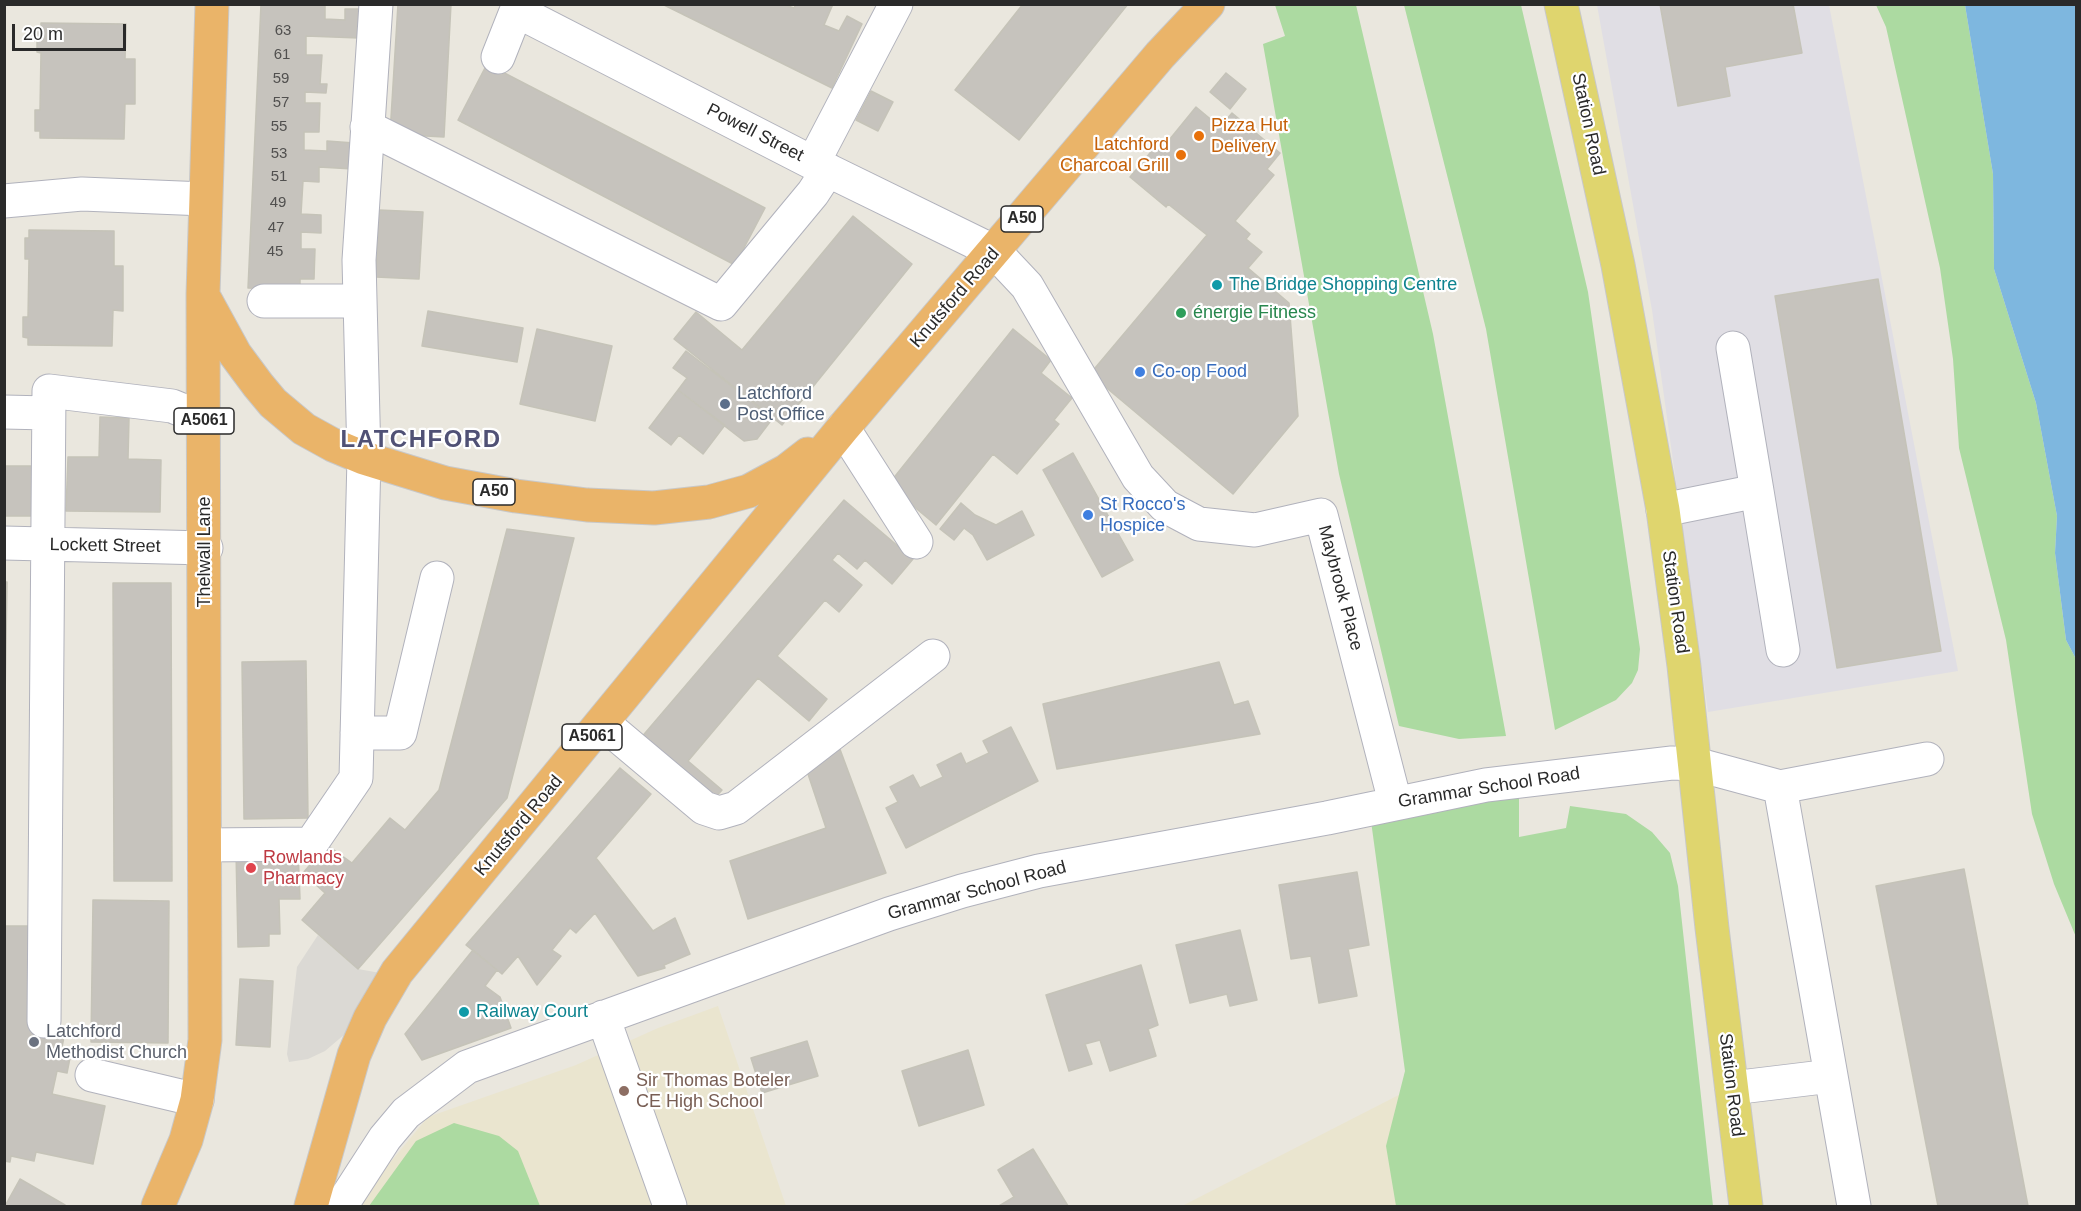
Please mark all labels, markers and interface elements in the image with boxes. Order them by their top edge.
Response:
scale bar [15,12,129,50]
house number: 63 [275,22,291,40]
text: 20 m [23,24,63,44]
house number: 61 [274,46,290,64]
house number: 59 [273,70,289,88]
street label: Station Road [1567,71,1609,177]
house number: 57 [273,94,289,112]
street label: Powell Street [703,99,807,167]
place label: Pizza Hut Delivery [1211,115,1288,158]
house number: 55 [271,118,287,136]
marker: Pizza Hut Delivery [1192,129,1206,143]
place label: Latchford Charcoal Grill [1060,134,1169,176]
house number: 53 [271,145,287,163]
marker: Latchford Charcoal Grill [1174,148,1188,162]
house number: 51 [271,168,287,186]
house number: 49 [270,194,286,212]
road number: A50 [1001,206,1043,232]
house number: 47 [268,219,284,237]
house number: 45 [267,243,283,261]
street label: Knutsford Road [906,244,1004,352]
place label: The Bridge Shopping Centre [1229,274,1457,296]
marker: The Bridge Shopping Centre [1210,278,1224,292]
place label: énergie Fitness [1193,302,1316,324]
marker: énergie Fitness [1174,306,1188,320]
place label: Co-op Food [1152,361,1247,383]
marker: Co-op Food [1133,365,1147,379]
place label: Latchford Post Office [737,383,825,426]
marker: Latchford Post Office [718,397,732,411]
road number: A5061 [174,408,234,434]
district label: LATCHFORD [340,426,502,454]
road number: A50 [473,479,515,505]
place label: St Rocco's Hospice [1100,494,1185,536]
street label: Thelwall Lane [194,496,216,608]
marker: St Rocco's Hospice [1081,508,1095,522]
street label: Maybrook Place [1313,523,1367,653]
street label: Lockett Street [49,534,161,558]
street label: Station Road [1657,549,1693,655]
road number: A5061 [562,724,622,750]
street label: Grammar School Road [1396,763,1582,813]
street label: Knutsford Road [471,771,567,881]
place label: Rowlands Pharmacy [263,847,344,890]
street label: Grammar School Road [885,857,1069,925]
marker: Rowlands Pharmacy [244,861,258,875]
place label: Railway Court [476,1001,588,1023]
marker: Railway Court [457,1005,471,1019]
place label: Latchford Methodist Church [46,1021,187,1064]
street label: Station Road [1714,1032,1748,1138]
marker: Latchford Methodist Church [27,1035,41,1049]
place label: Sir Thomas Boteler CE High School [636,1070,790,1112]
marker: Sir Thomas Boteler CE High School [617,1084,631,1098]

